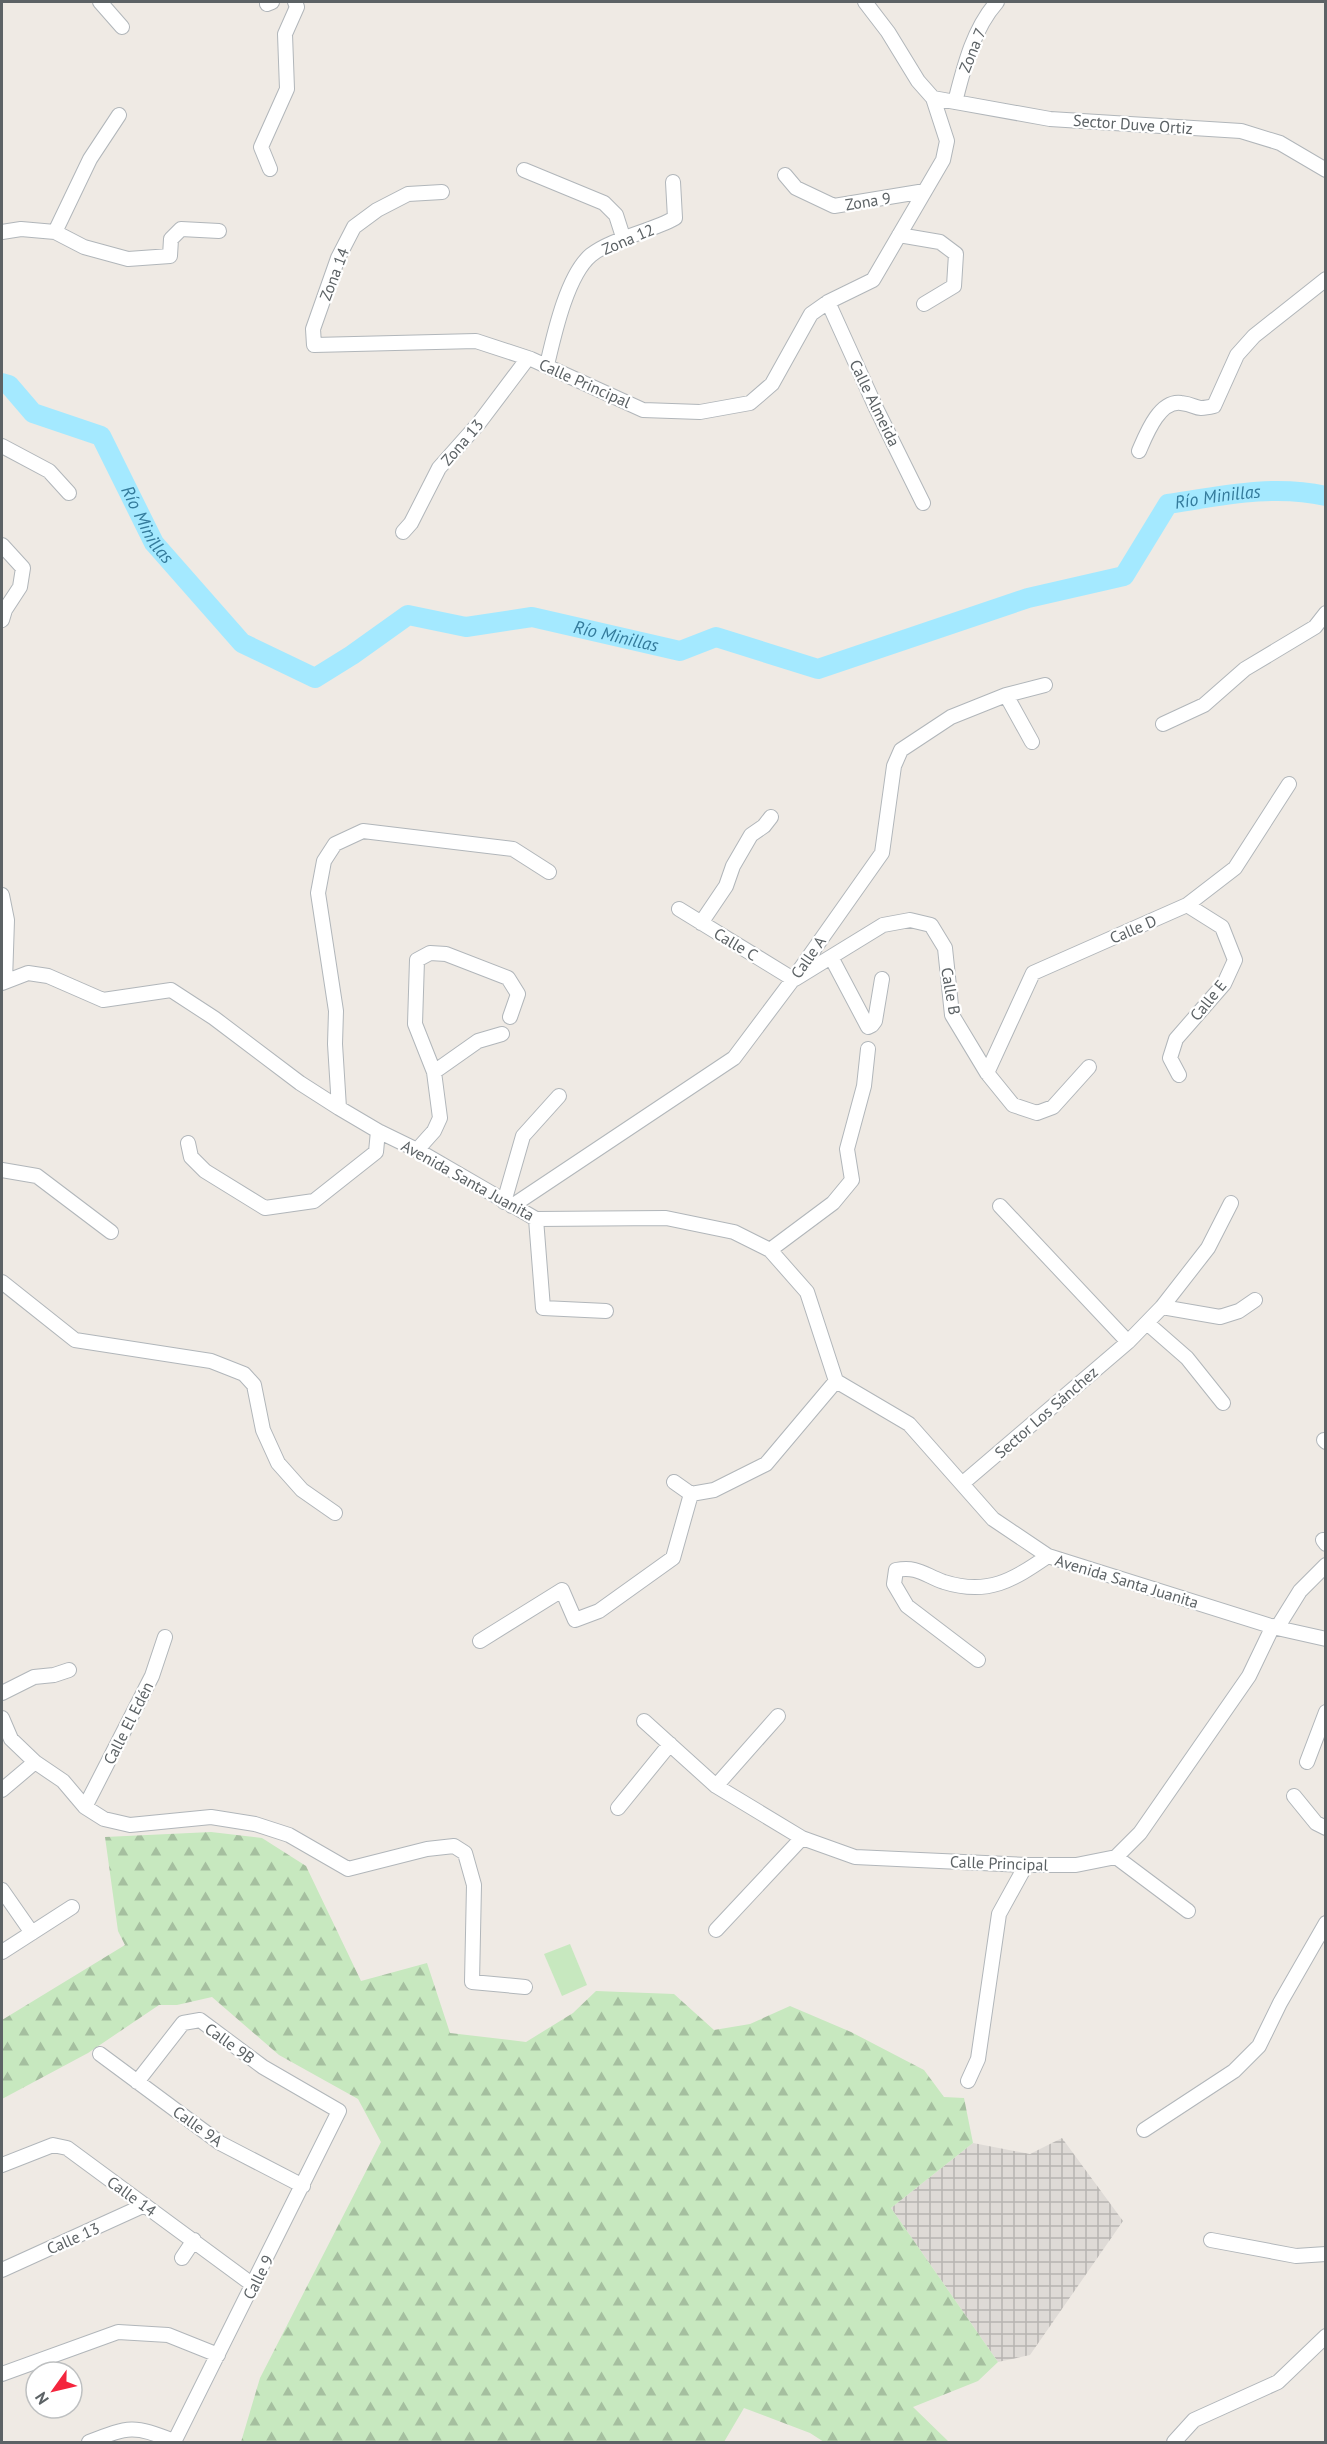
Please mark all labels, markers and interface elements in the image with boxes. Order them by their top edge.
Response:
street label: Zona 7 [954,25,990,75]
street label: Sector Duve Ortiz [1072,110,1194,138]
street label: Zona 9 [844,188,892,214]
street label: Zona 12 [599,219,657,259]
street label: Zona 14 [315,245,353,303]
street label: Calle Principal [536,354,634,412]
street label: Calle Almeida [845,356,905,450]
street label: Zona 13 [436,415,488,469]
water label: Río Minillas [1173,479,1262,514]
water label: Río Minillas [116,482,179,569]
water label: Río Minillas [571,615,662,657]
street label: Calle D [1107,910,1159,948]
street label: Calle C [710,923,762,965]
street label: Calle A [786,931,830,982]
street label: Calle B [937,966,965,1016]
street label: Calle E [1185,975,1231,1025]
street label: Avenida Santa Juanita [398,1135,538,1225]
street label: Sector Los Sánchez [990,1362,1102,1462]
street label: Avenida Santa Juanita [1053,1550,1201,1612]
street label: Calle El Edén [99,1678,157,1768]
street label: Calle Principal [950,1851,1049,1875]
street label: Calle 9B [201,2018,259,2068]
street label: Calle 9A [169,2101,227,2151]
street label: Calle 14 [103,2171,161,2221]
street label: Calle 13 [43,2217,103,2259]
street label: Calle 9 [238,2251,278,2303]
north arrow [24,2360,84,2420]
text: N [30,2388,53,2408]

